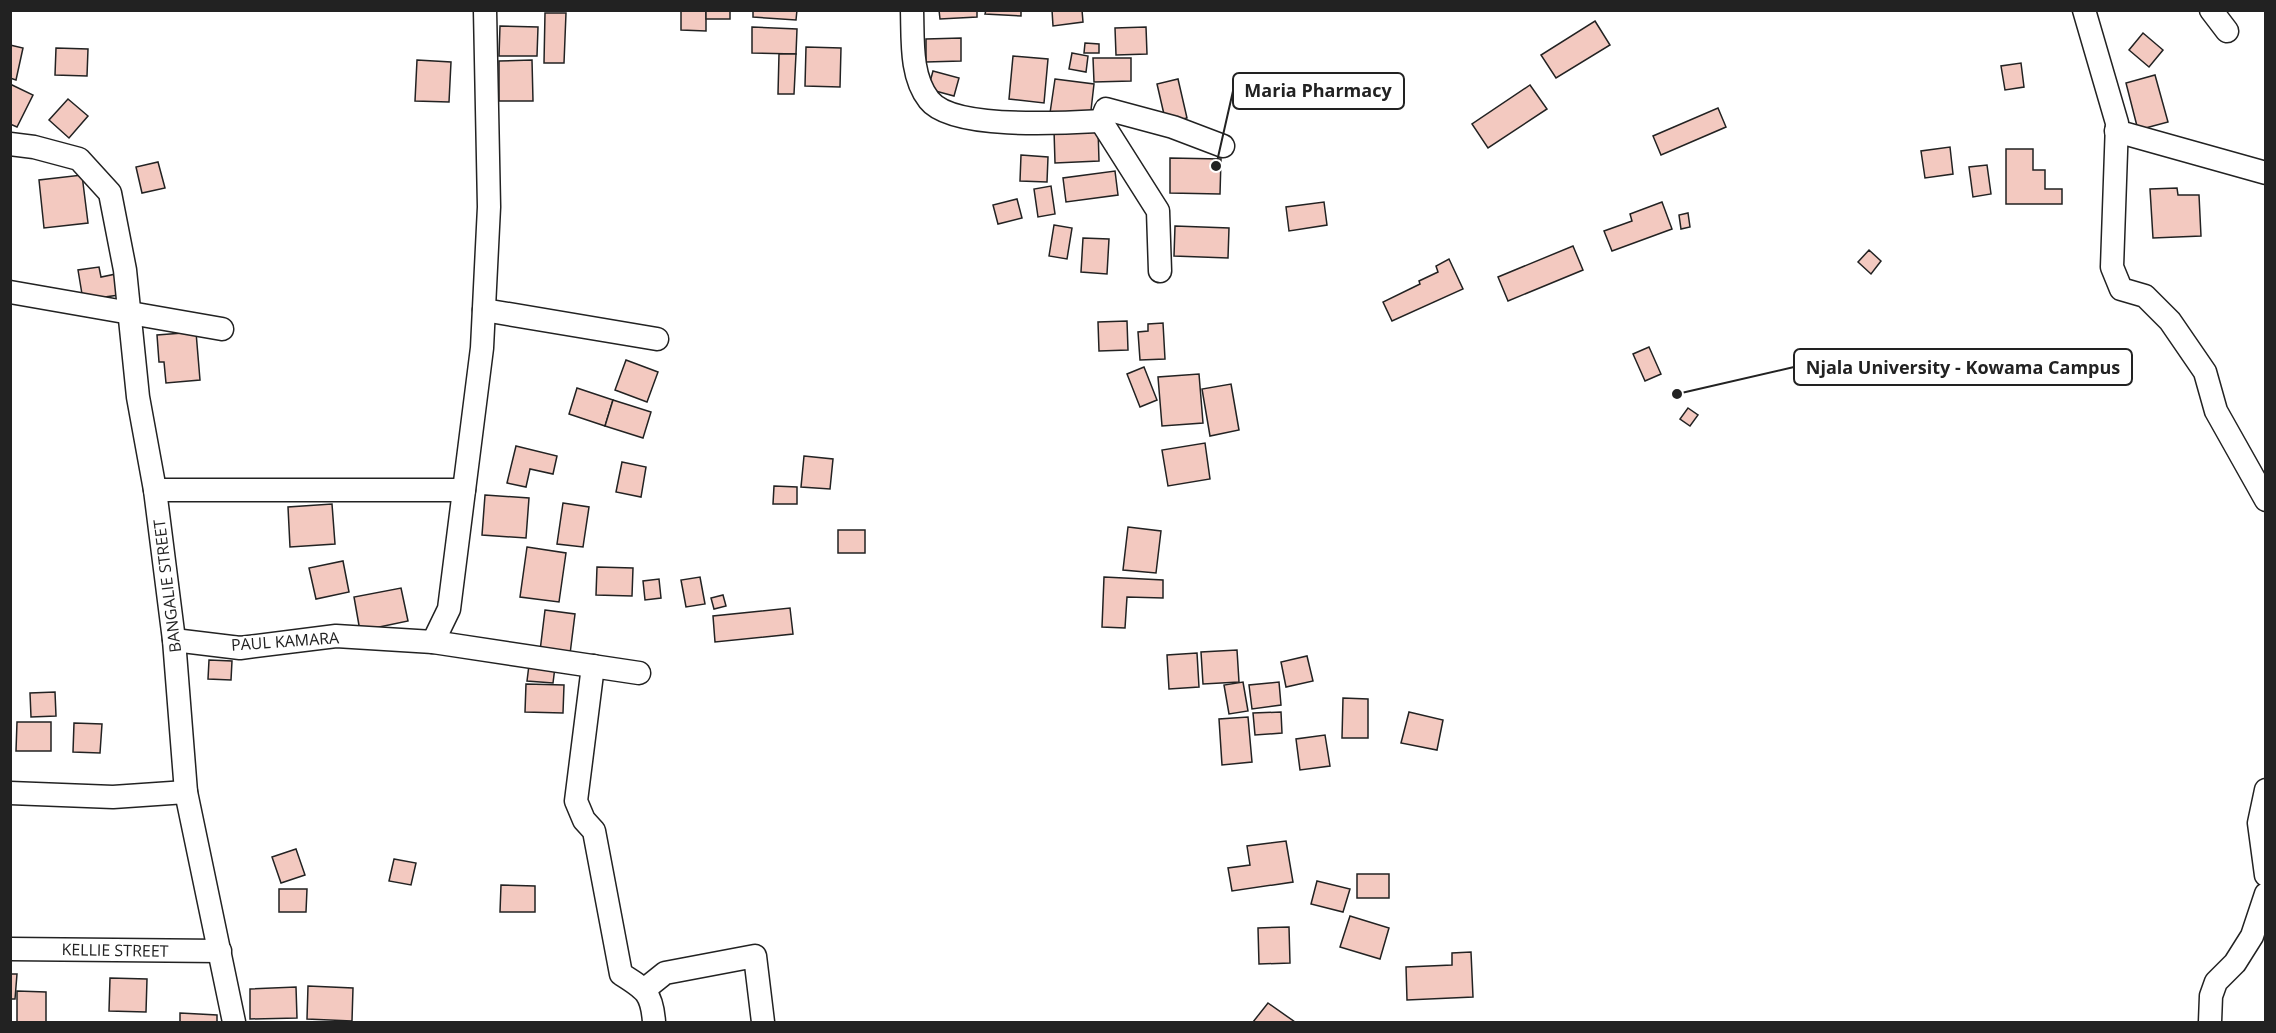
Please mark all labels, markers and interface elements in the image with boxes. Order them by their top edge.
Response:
callout: Maria Pharmacy [1233,73,1404,109]
text: Maria Pharmacy [1244,78,1392,102]
callout: Njala University - Kowama Campus [1794,349,2132,385]
text: Njala University - Kowama Campus [1806,355,2120,379]
street label: BANGALIE STREET [148,518,186,654]
street label: PAUL KAMARA [230,626,341,656]
street label: KELLIE STREET [61,938,169,962]

